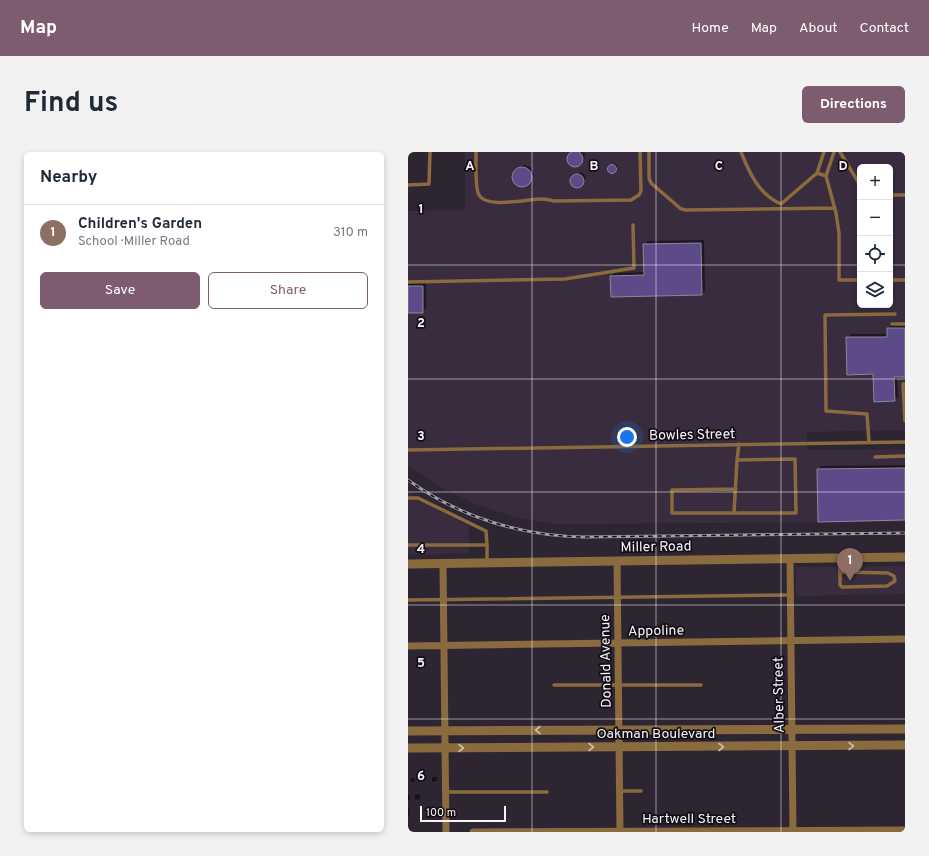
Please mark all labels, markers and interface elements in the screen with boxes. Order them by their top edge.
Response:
text: Map [20,16,57,40]
text: Home [692,20,729,37]
text: Map [751,20,777,37]
text: About [799,20,838,37]
text: Contact [860,20,909,37]
text: Find us [24,86,118,122]
button: Directions [802,86,905,123]
text: A [465,159,475,175]
text: B [590,159,599,175]
text: C [715,159,723,175]
text: D [838,159,848,175]
map controls [857,164,893,308]
button: + [857,164,893,200]
text: Nearby [40,167,97,189]
button: − [857,200,893,236]
text: 1 [418,202,424,218]
text: Children's Garden [78,215,202,234]
text: 1 [50,225,56,241]
text: 310 m [333,225,368,241]
text: School · Miller Road [78,234,190,250]
button: locate [857,236,893,272]
button: Save [40,272,200,309]
button: Share [208,272,368,309]
button: layers [857,272,893,308]
text: 2 [417,316,425,332]
street label: Bowles Street [649,426,735,445]
your location [617,427,637,447]
text: 3 [417,429,425,445]
street label: Miller Road [620,538,692,557]
text: 4 [417,542,425,558]
pin: 1 [837,548,863,581]
street label: Donald Avenue [597,614,616,708]
street label: Appoline [628,623,684,640]
text: 5 [417,656,425,672]
street label: Alber Street [770,657,789,733]
one-way arrow [535,726,541,734]
street label: Oakman Boulevard [597,726,715,743]
one-way arrow [848,742,854,750]
one-way arrow [588,743,594,751]
one-way arrow [718,743,724,751]
one-way arrow [458,744,464,752]
text: 6 [417,769,425,785]
scale bar [420,804,506,823]
text: 100 m [426,806,456,820]
street label: Hartwell Street [642,811,736,828]

